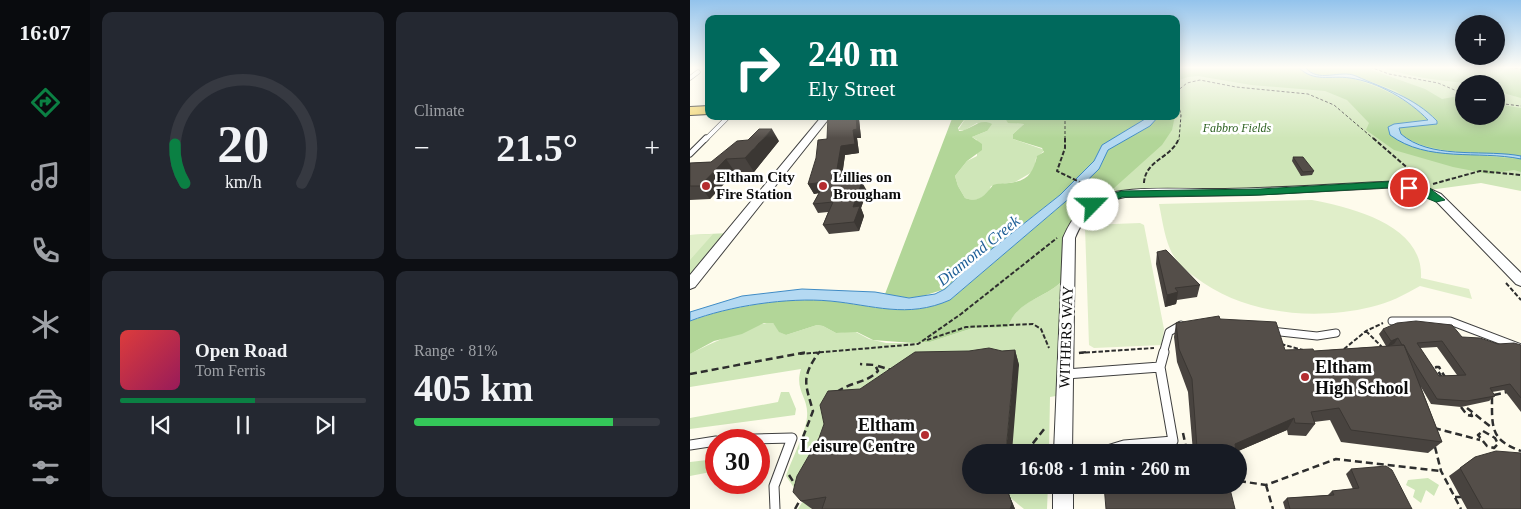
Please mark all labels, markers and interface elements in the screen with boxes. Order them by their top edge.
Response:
map controls [1455,15,1505,125]
button: + [1455,15,1505,65]
text: 16:07 [19,20,71,45]
icon: right [725,35,790,100]
text: 240 m [808,35,898,74]
button: − [1455,75,1505,125]
text: Ely Street [808,76,895,101]
icon: directions [28,85,63,120]
text: Climate [414,102,465,119]
text: 20 [217,116,269,173]
park label: Fabbro Fields [1202,121,1272,135]
text: 21.5° [496,127,578,169]
text: − [414,132,430,163]
text: + [644,132,660,163]
icon: music [28,159,63,194]
pin [1388,167,1430,209]
place label: Eltham City Fire Station [716,169,795,202]
place label: Lillies on Brougham [833,169,902,202]
text: km/h [225,172,261,192]
icon: arrive [1395,174,1423,202]
position arrow [1066,178,1118,230]
marker: Eltham City Fire Station [700,180,712,192]
marker: Lillies on Brougham [817,180,829,192]
water label: Diamond Creek [933,211,1024,289]
icon: phone [28,233,63,268]
street label: WITHERS WAY [1056,285,1076,389]
icon: climate [28,307,63,342]
text: Open Road [195,340,287,361]
text: Range · 81% [414,342,498,359]
place label: Eltham High School [1315,357,1409,398]
text: Tom Ferris [195,362,265,379]
text: 405 km [414,367,533,409]
marker: Eltham High School [1299,371,1311,383]
icon: car [28,381,63,416]
icon: previous [147,411,175,439]
icon: pause [229,411,257,439]
icon: next [311,411,339,439]
place label: Eltham Leisure Centre [800,415,915,456]
speed limit sign: 30 [705,429,770,494]
marker: Eltham Leisure Centre [919,429,931,441]
icon: filters [28,455,63,490]
text: 16:08 · 1 min · 260 m [1019,458,1190,479]

